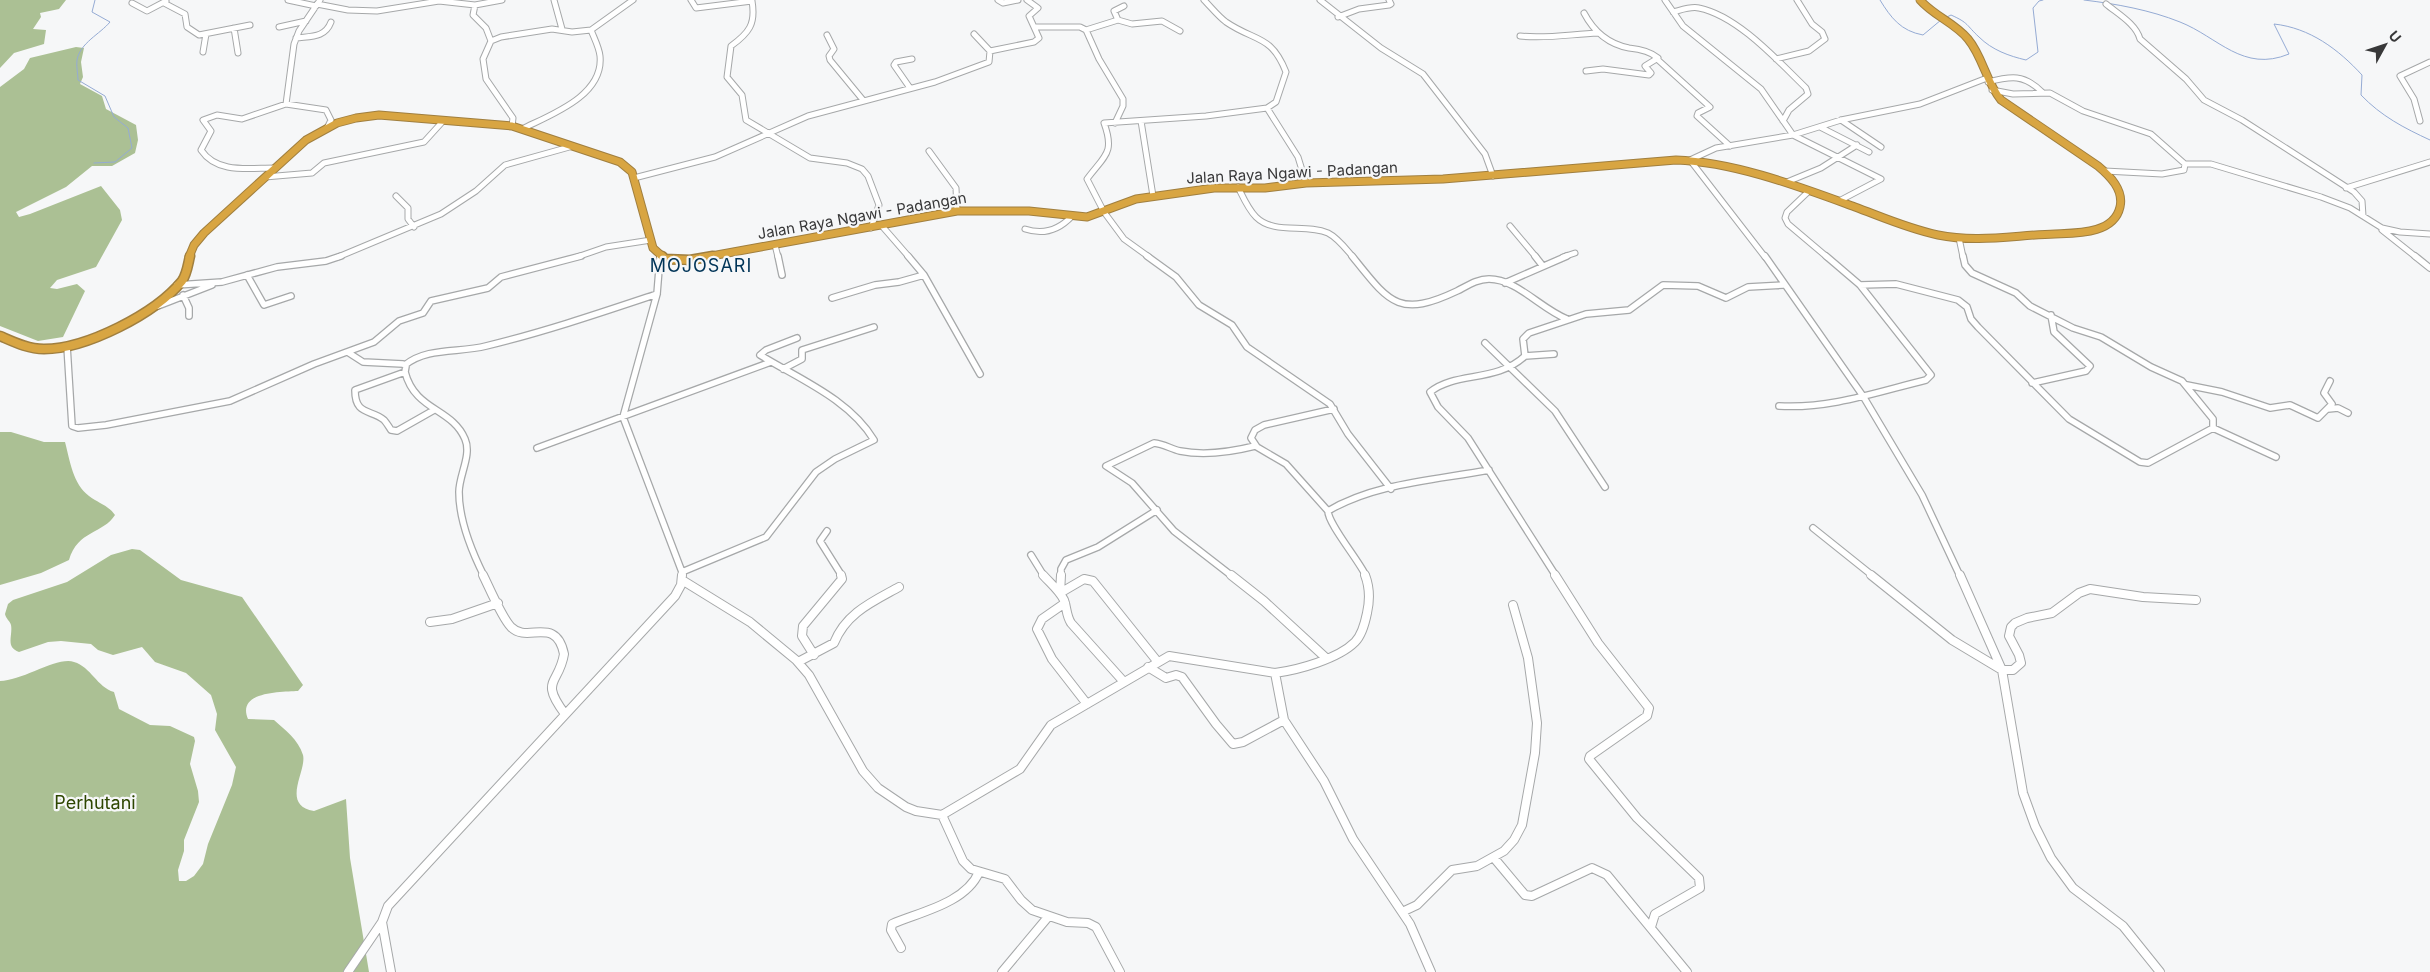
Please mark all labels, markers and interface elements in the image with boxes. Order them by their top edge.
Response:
north arrow [2360,20,2410,70]
text: U [2386,27,2405,46]
street label: Jalan Raya Ngawi - Padangan [1186,157,1398,188]
street label: Jalan Raya Ngawi - Padangan [756,188,968,243]
district label: MOJOSARI [650,255,752,276]
park label: Perhutani [54,792,136,813]

